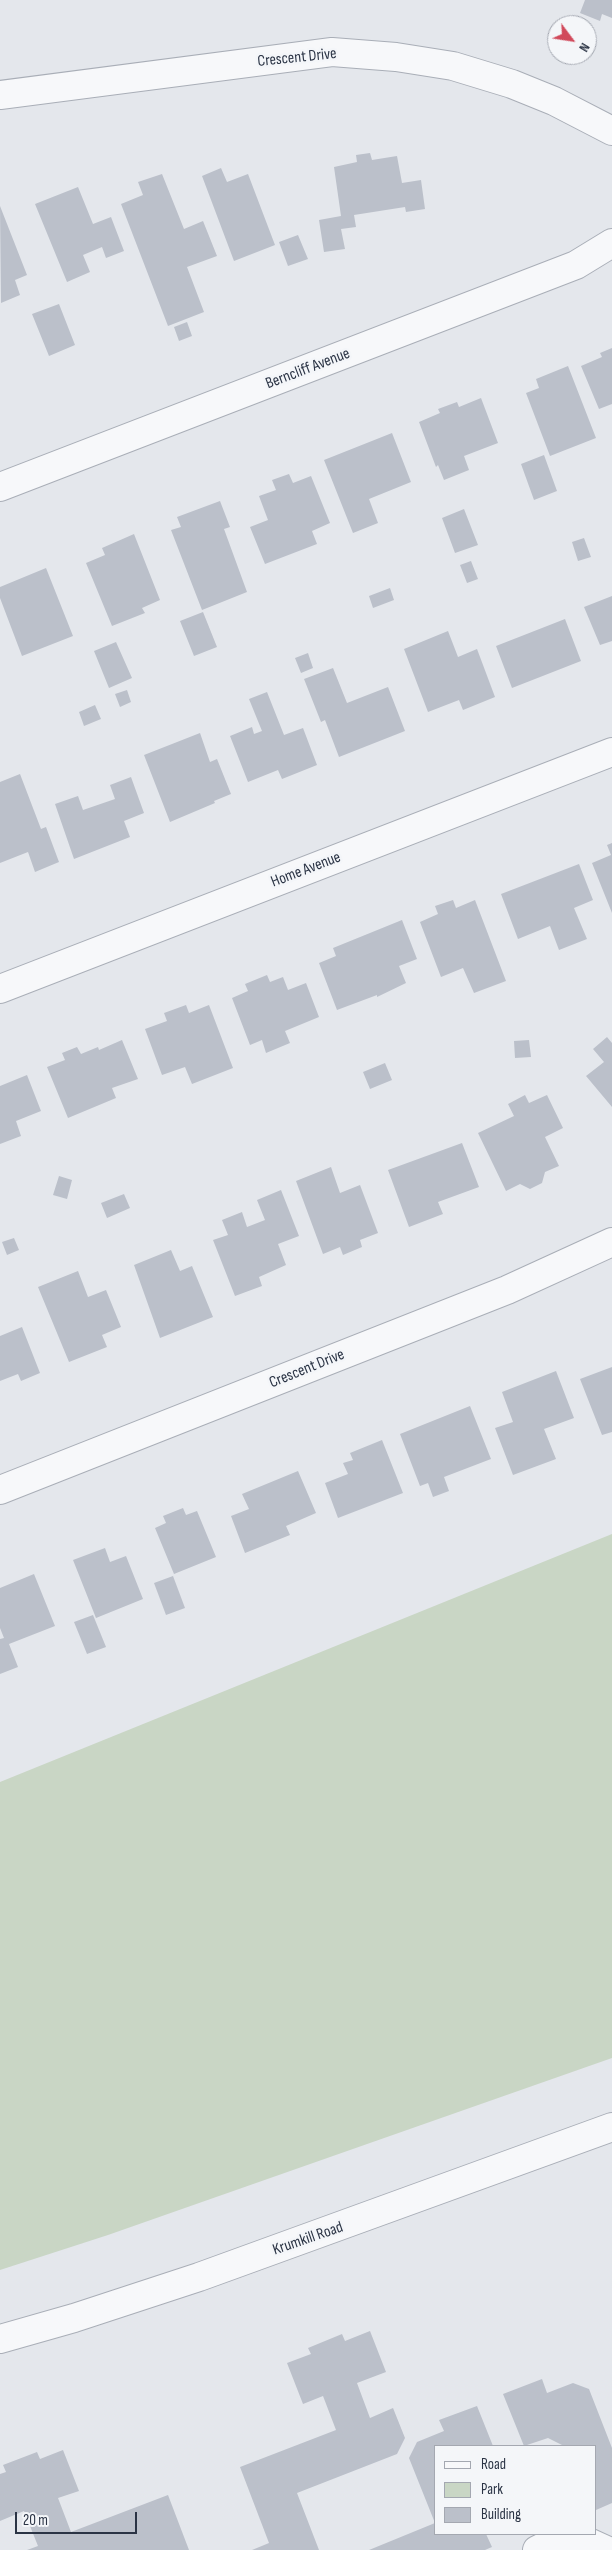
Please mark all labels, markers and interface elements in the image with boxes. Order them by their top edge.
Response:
north arrow [547,15,597,65]
text: N [575,40,594,55]
street label: Crescent Drive [257,44,337,72]
street label: Berncliff Avenue [263,344,353,394]
street label: Home Avenue [268,848,344,892]
street label: Crescent Drive [267,1345,347,1393]
street label: Krumkill Road [270,2218,346,2260]
legend [434,2445,597,2535]
text: Road [481,2455,506,2474]
text: Park [481,2480,503,2499]
scale bar [18,2502,140,2534]
text: Building [481,2505,521,2524]
text: 20 m [23,2511,48,2530]

